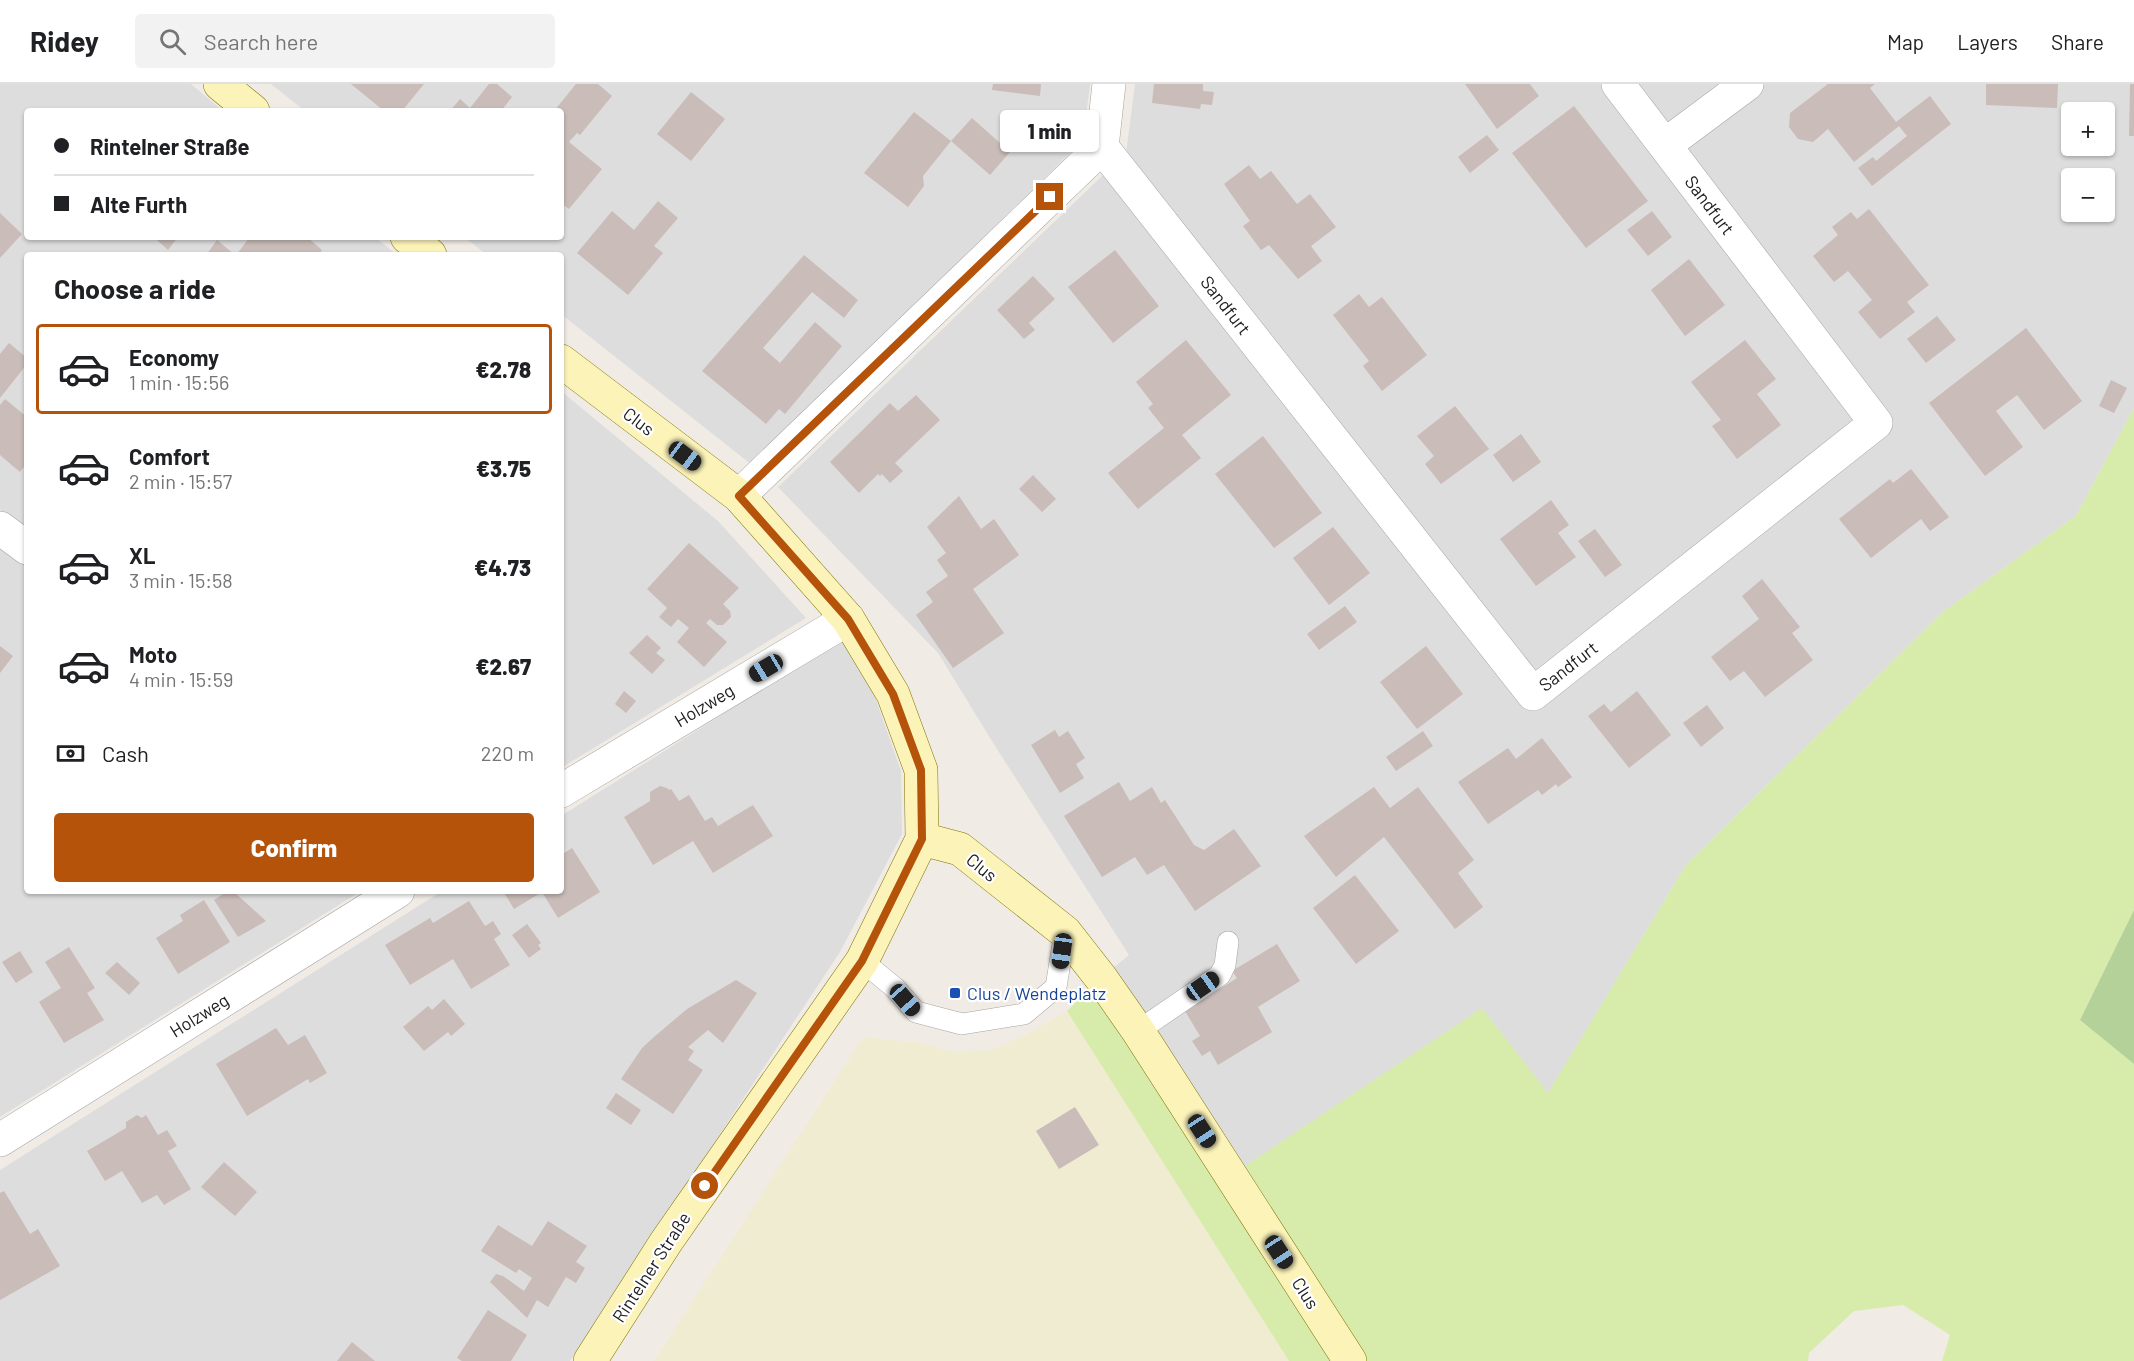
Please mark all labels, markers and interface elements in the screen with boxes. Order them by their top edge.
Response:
search box [135,14,555,68]
text: Ridey [30,24,99,58]
icon: search [156,25,189,58]
text: Search here [204,28,318,54]
text: Map [1887,29,1924,54]
text: Layers [1957,29,2018,54]
text: Share [2051,29,2104,54]
map controls [2061,102,2115,222]
button: + [2061,102,2115,156]
callout: 1 min [1000,110,1100,152]
text: 1 min [1028,119,1071,143]
text: Rintelner Straße [90,133,250,159]
button: − [2061,168,2115,222]
street label: Sandfurt [1681,171,1739,239]
route end [1036,183,1063,210]
text: Alte Furth [90,191,187,217]
street label: Sandfurt [1196,271,1256,339]
text: Choose a ride [54,272,216,304]
icon: car [57,342,111,396]
text: Economy [129,344,219,370]
text: €2.78 [476,356,531,382]
text: 1 min · 15:56 [129,370,229,394]
street label: Clus [619,402,659,440]
car [665,438,705,474]
icon: car [57,441,111,495]
text: Comfort [129,443,210,469]
text: €3.75 [476,455,531,481]
text: 2 min · 15:57 [129,469,232,493]
icon: car [57,540,111,594]
text: XL [129,542,155,568]
text: €4.73 [474,554,531,580]
text: 3 min · 15:58 [129,568,233,592]
street label: Sandfurt [1534,636,1602,696]
icon: car [57,639,111,693]
text: Moto [129,641,177,667]
car [746,651,786,685]
text: €2.67 [476,653,531,679]
text: 4 min · 15:59 [129,667,233,691]
street label: Holzweg [670,679,738,731]
icon: cash [54,737,87,770]
text: Cash [102,740,149,766]
text: 220 m [481,741,534,765]
button: Confirm [54,813,534,882]
street label: Clus [962,848,1002,886]
car [1051,932,1073,970]
car [1183,968,1223,1004]
car [886,981,924,1019]
place label: Clus / Wendeplatz [967,982,1106,1004]
marker: Clus / Wendeplatz [948,986,962,1000]
street label: Holzweg [165,988,233,1042]
car [1185,1111,1219,1151]
route start [691,1172,718,1199]
street label: Rintelner Straße [607,1208,695,1326]
car [1262,1232,1296,1272]
street label: Clus [1288,1273,1324,1313]

